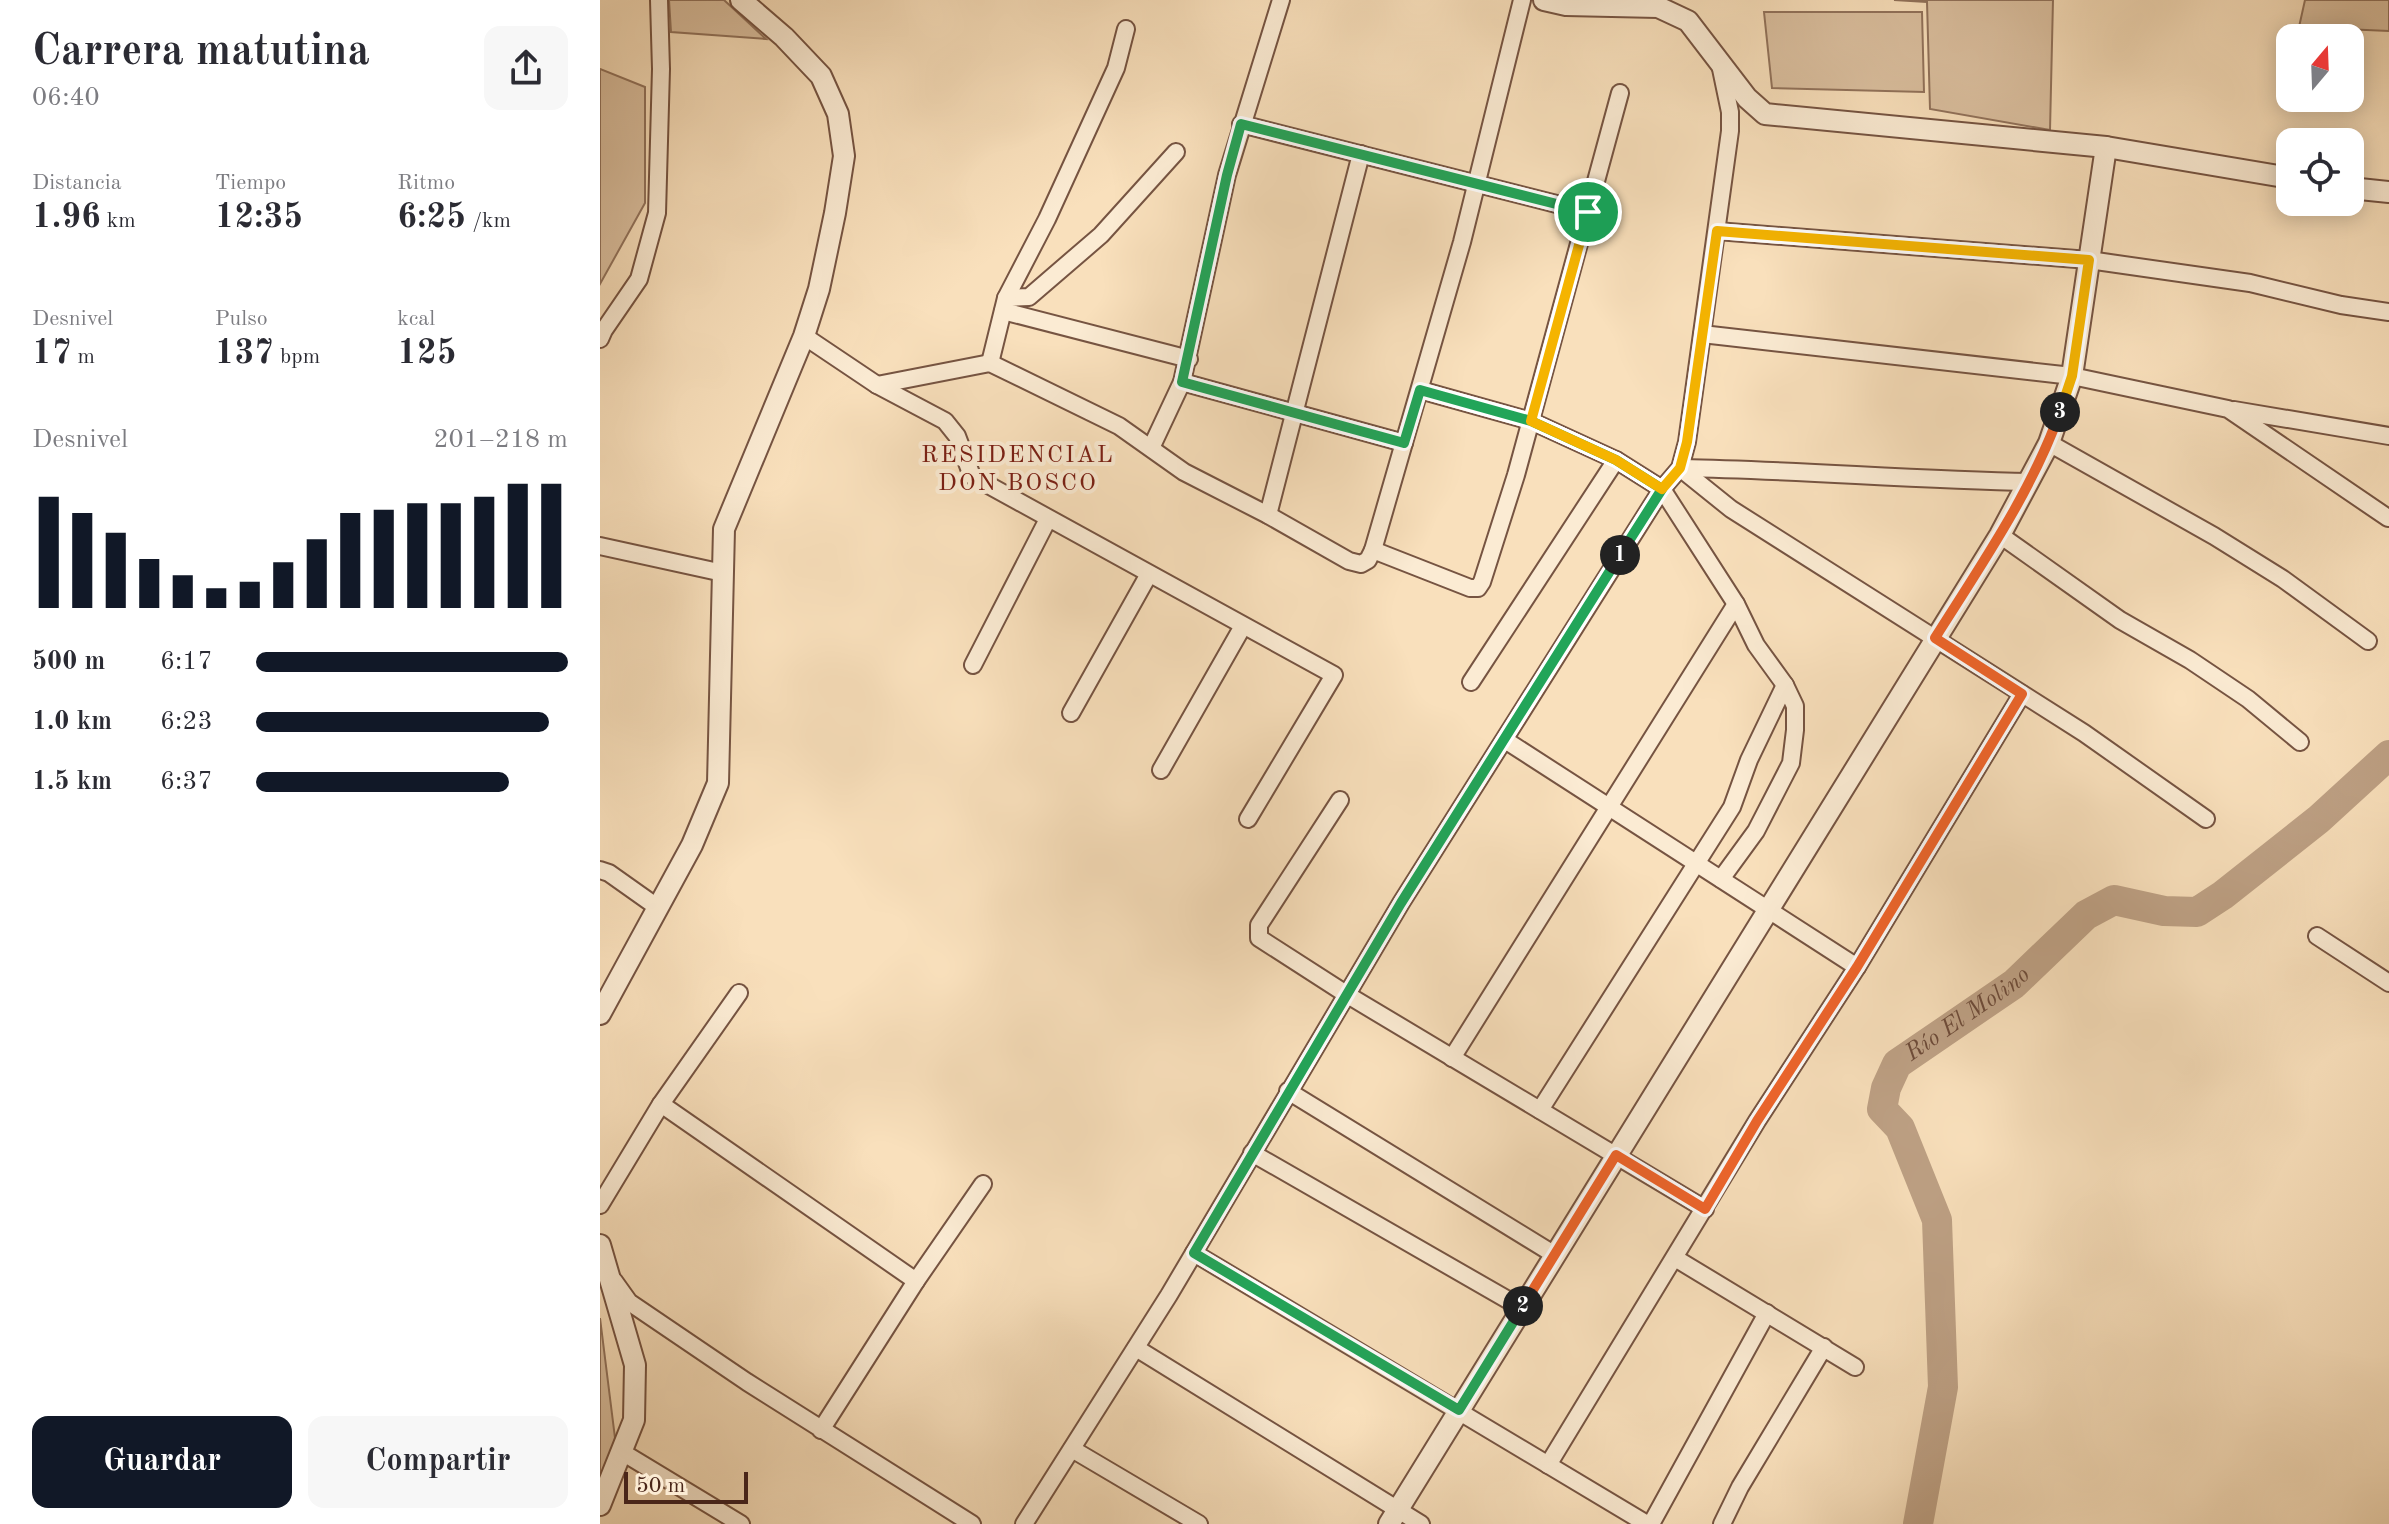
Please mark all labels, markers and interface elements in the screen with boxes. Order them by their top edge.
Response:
north arrow [2276,24,2364,112]
map controls [2276,24,2364,216]
button: share [484,26,568,110]
text: Carrera matutina [32,30,370,74]
text: 06:40 [32,85,100,111]
button: locate [2276,128,2364,216]
text: Distancia [32,172,122,194]
text: Tiempo [215,172,286,194]
text: Ritmo [397,172,455,194]
pin [1554,178,1622,246]
icon: arrive [1566,190,1610,234]
text: 1.96 [32,201,101,235]
text: 12:35 [215,201,303,235]
text: 6:25 [397,201,466,235]
text: km [101,210,136,232]
text: /km [466,210,511,232]
text: Desnivel [32,308,113,330]
text: Pulso [215,308,268,330]
text: kcal [397,308,435,330]
text: 17 [32,337,71,371]
text: 137 [215,337,274,371]
text: 125 [397,337,457,371]
text: m [71,346,95,368]
text: bpm [274,346,320,368]
pin: 3 [2040,392,2080,432]
text: 3 [2054,401,2066,423]
text: Desnivel [32,427,128,453]
text: 201–218 m [433,427,568,453]
district label: RESIDENCIAL DON BOSCO [921,444,1115,496]
pin: 1 [1600,535,1640,575]
text: 1 [1614,544,1626,566]
text: 500 m [32,649,105,675]
text: 6:17 [160,649,213,675]
text: 1.0 km [32,709,112,735]
text: 6:23 [160,709,213,735]
text: 1.5 km [32,769,112,795]
text: 6:37 [160,769,213,795]
water label: Río El Molino [1901,963,2035,1067]
pin: 2 [1503,1286,1543,1326]
text: 2 [1517,1295,1529,1317]
button: Guardar [32,1416,292,1508]
button: Compartir [308,1416,568,1508]
scale bar [624,1468,748,1504]
text: 50 m [636,1475,685,1497]

